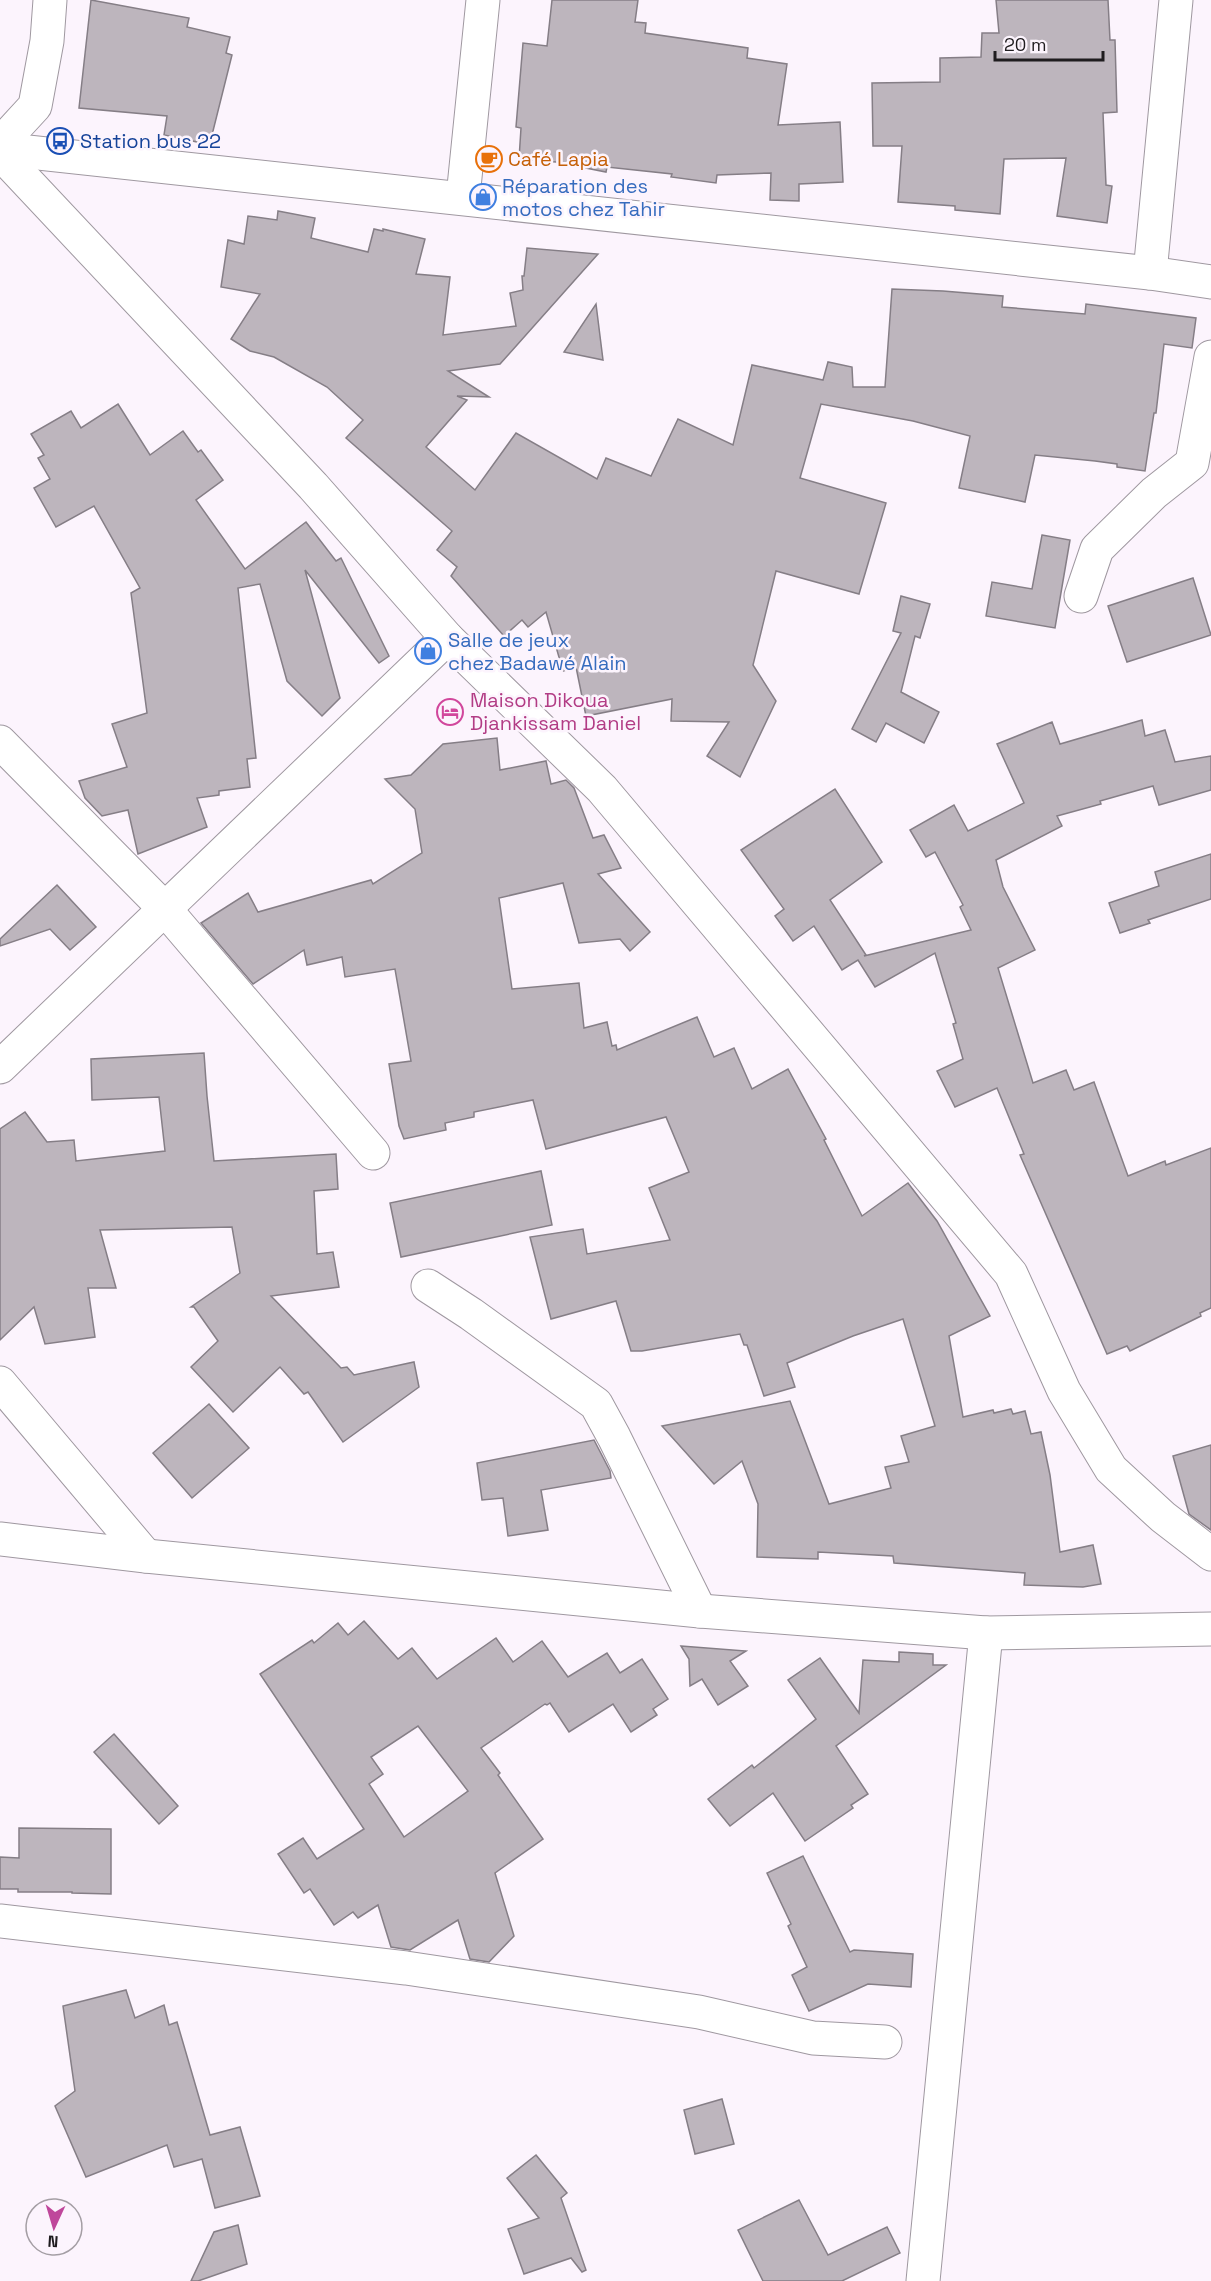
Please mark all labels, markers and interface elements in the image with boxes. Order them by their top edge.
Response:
scale bar [995,24,1103,62]
text: 20 m [1004,33,1047,56]
bus stop icon: Station bus 22 [45,126,75,156]
place label: Station bus 22 [80,128,221,154]
cafe icon: Café Lapia [474,144,504,174]
place label: Café Lapia [508,146,609,172]
place label: Réparation des motos chez Tahir [502,173,665,222]
shop icon: Réparation des motos chez Tahir [468,182,498,212]
place label: Salle de jeux chez Badawé Alain [448,627,627,676]
shop icon: Salle de jeux chez Badawé Alain [413,636,443,666]
place label: Maison Dikoua Djankissam Daniel [470,687,641,736]
hotel icon: Maison Dikoua Djankissam Daniel [435,697,465,727]
north arrow [24,2197,84,2257]
text: N [47,2231,59,2252]

